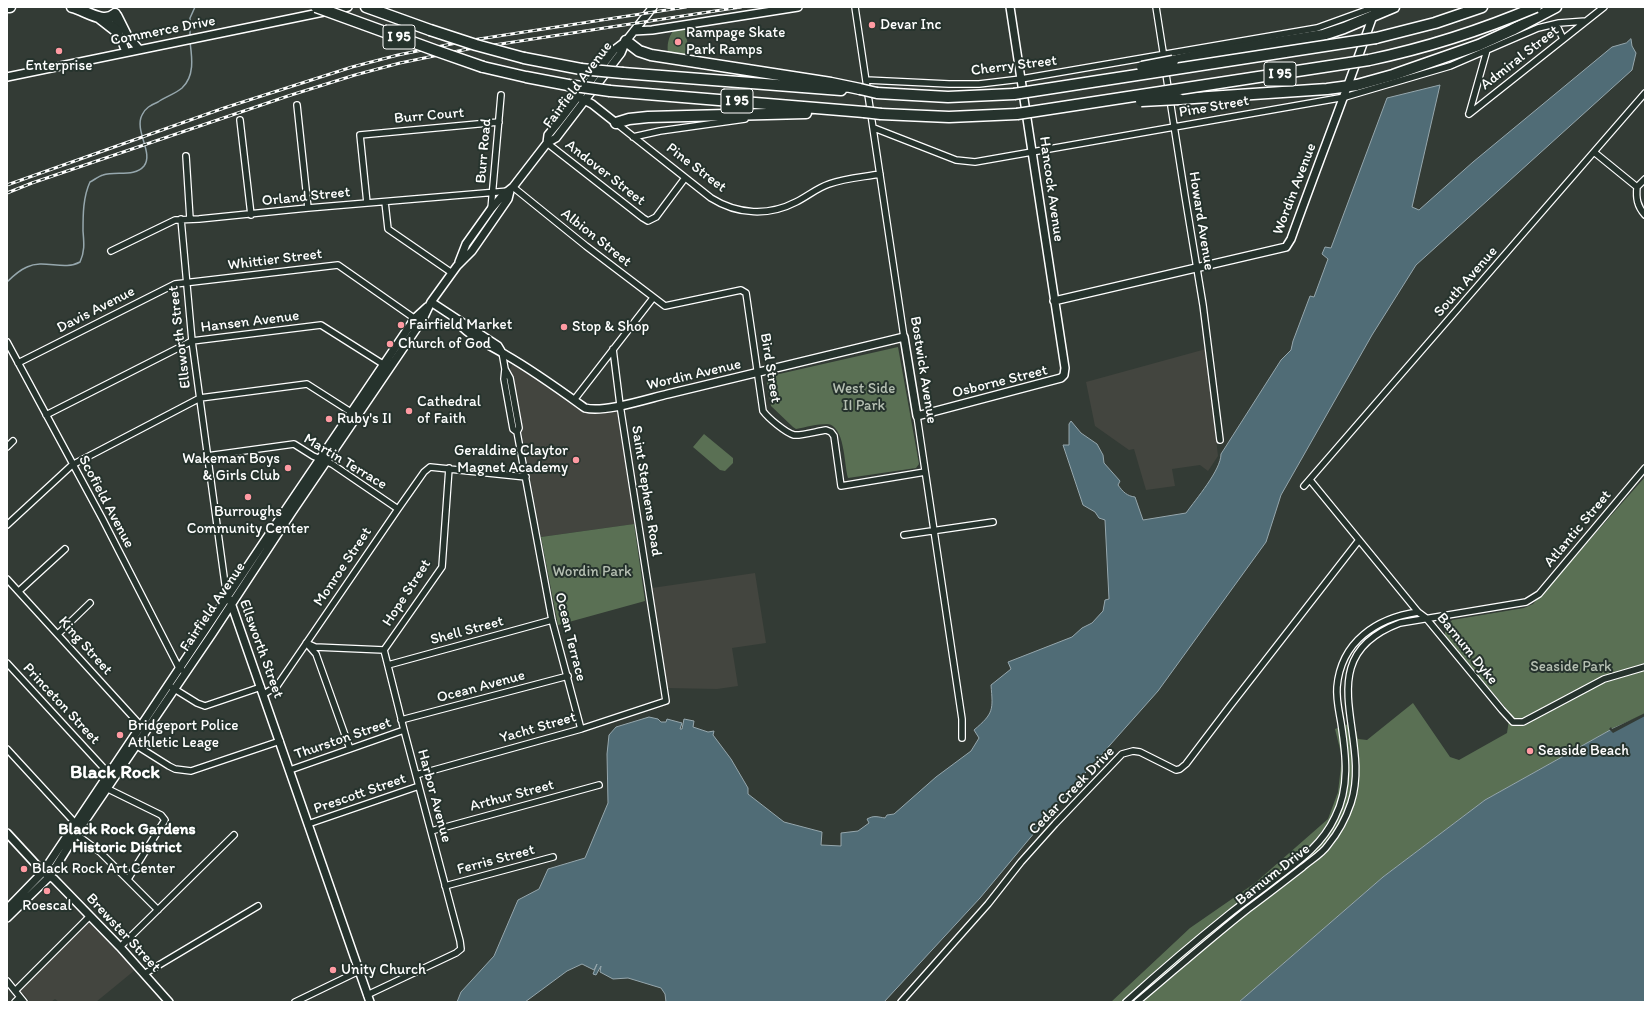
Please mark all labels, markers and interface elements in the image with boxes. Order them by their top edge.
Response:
street label: Commerce Drive [109,12,217,50]
place label: Devar Inc [880,16,941,34]
marker: Devar Inc [867,20,877,30]
street label: Admiral Street [1477,22,1563,94]
place label: Rampage Skate Park Ramps [686,24,785,59]
road number: I 95 [383,25,415,49]
marker: Rampage Skate Park Ramps [673,37,683,47]
street label: Fairfield Avenue [539,38,617,132]
marker: Enterprise [54,46,64,56]
street label: Cherry Street [970,52,1058,80]
place label: Enterprise [26,57,92,75]
road number: I 95 [1264,62,1296,86]
road number: I 95 [721,89,753,113]
street label: Pine Street [1177,92,1251,122]
street label: Burr Court [393,104,465,128]
street label: Burr Road [472,118,496,184]
street label: Hancock Avenue [1035,135,1067,243]
street label: Andover Street [561,136,649,210]
street label: Pine Street [662,139,730,197]
street label: Wordin Avenue [1269,141,1321,237]
street label: Howard Avenue [1184,170,1218,272]
street label: Orland Street [261,183,351,211]
street label: Albion Street [557,205,635,271]
street label: South Avenue [1430,243,1502,321]
street label: Whittier Street [227,245,323,275]
street label: Davis Avenue [54,283,138,337]
street label: Ellsworth Street [165,284,195,390]
street label: Hansen Avenue [200,307,300,337]
street label: Bostwick Avenue [906,315,940,425]
place label: Fairfield Market [409,316,512,334]
place label: Stop & Shop [572,318,649,336]
marker: Fairfield Market [396,320,406,330]
marker: Stop & Shop [559,322,569,332]
street label: Bird Street [756,332,784,404]
place label: Church of God [398,335,491,353]
marker: Church of God [385,339,395,349]
street label: Wordin Avenue [645,355,743,395]
street label: Osborne Street [950,361,1050,403]
park label: West Side II Park [833,380,895,415]
place label: Cathedral of Faith [417,393,481,428]
marker: Cathedral of Faith [404,406,414,416]
place label: Ruby's II [337,410,392,428]
marker: Ruby's II [324,414,334,424]
street label: Saint Stephens Road [627,424,665,558]
street label: Martin Terrace [300,430,390,494]
place label: Geraldine Claytor Magnet Academy [454,442,568,477]
place label: Wakeman Boys & Girls Club [182,450,280,485]
street label: Scofield Avenue [74,453,138,551]
marker: Geraldine Claytor Magnet Academy [571,455,581,465]
marker: Wakeman Boys & Girls Club [283,463,293,473]
street label: Atlantic Street [1541,487,1615,571]
marker: Burroughs Community Center [243,492,253,502]
place label: Burroughs Community Center [187,503,309,538]
street label: Monroe Street [310,524,376,610]
street label: Hope Street [379,556,435,630]
street label: Fairfield Avenue [176,559,250,655]
park label: Wordin Park [552,563,632,581]
street label: Ocean Terrace [550,591,590,683]
street label: Ellsworth Street [235,597,287,701]
street label: Barnum Dyke [1433,609,1501,689]
street label: King Street [54,613,116,679]
street label: Shell Street [428,613,506,649]
park label: Seaside Park [1530,658,1612,676]
street label: Princeton Street [19,660,103,748]
street label: Ocean Avenue [435,667,527,707]
street label: Yacht Street [498,709,578,747]
street label: Thurston Street [292,714,394,764]
place label: Bridgeport Police Athletic Leage [128,717,238,752]
marker: Bridgeport Police Athletic Leage [115,730,125,740]
place label: Seaside Beach [1538,742,1629,760]
street label: Cedar Creek Drive [1025,743,1119,839]
marker: Seaside Beach [1525,746,1535,756]
street label: Harbor Avenue [413,747,455,845]
district label: Black Rock [70,762,160,784]
street label: Prescott Street [311,770,409,818]
street label: Arthur Street [468,776,556,816]
district label: Black Rock Gardens Historic District [58,820,196,858]
street label: Barnum Drive [1232,840,1314,910]
street label: Ferris Street [455,841,537,879]
place label: Black Rock Art Center [32,860,175,878]
marker: Black Rock Art Center [19,864,29,874]
marker: Roescal [42,886,52,896]
street label: Brewster Street [82,890,164,976]
place label: Roescal [22,897,72,915]
place label: Unity Church [341,961,426,979]
marker: Unity Church [328,965,338,975]

